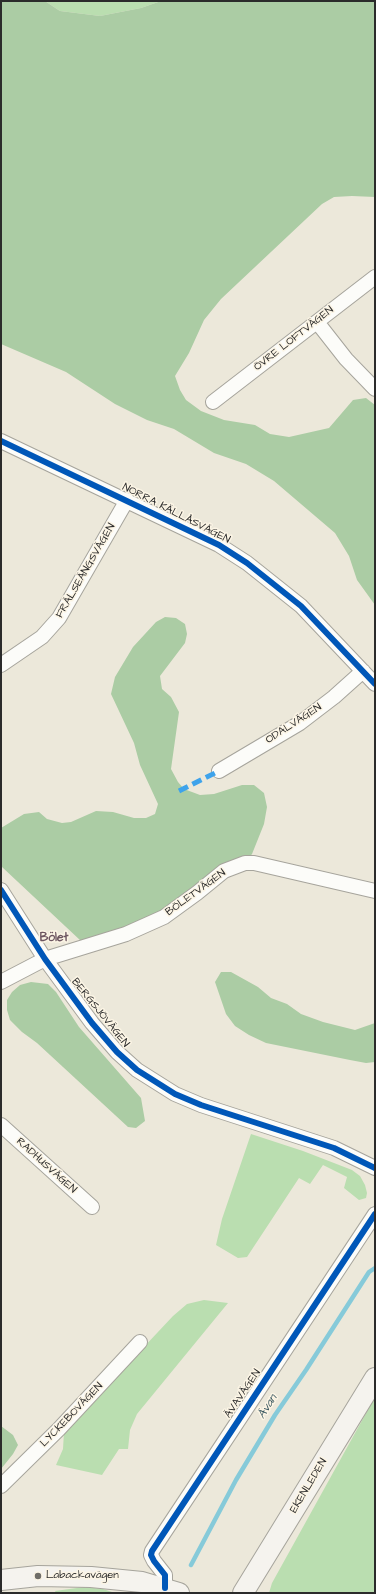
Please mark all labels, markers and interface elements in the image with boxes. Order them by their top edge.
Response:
street label: ÖVRE LOFTVÄGEN [252,304,336,374]
street label: NORRA KÄLLÅSVÄGEN [120,481,232,547]
street label: FRÄLSEÄNGSVÄGEN [53,521,119,621]
street label: ODALVÄGEN [264,701,324,747]
street label: BÖLETVÄGEN [163,867,229,919]
district label: Bölet [40,931,68,945]
street label: BERGSJÖVÄGEN [68,976,132,1050]
street label: RADHUSVÄGEN [13,1135,79,1197]
street label: ÄVAVÄGEN [222,1367,264,1421]
street label: LYCKEBOVÄGEN [38,1380,106,1450]
water label: Ävan [255,1392,281,1422]
street label: EKENLEDEN [288,1456,330,1516]
place label: Labackavägen [46,1569,119,1583]
marker: Labackavägen [33,1571,43,1581]

